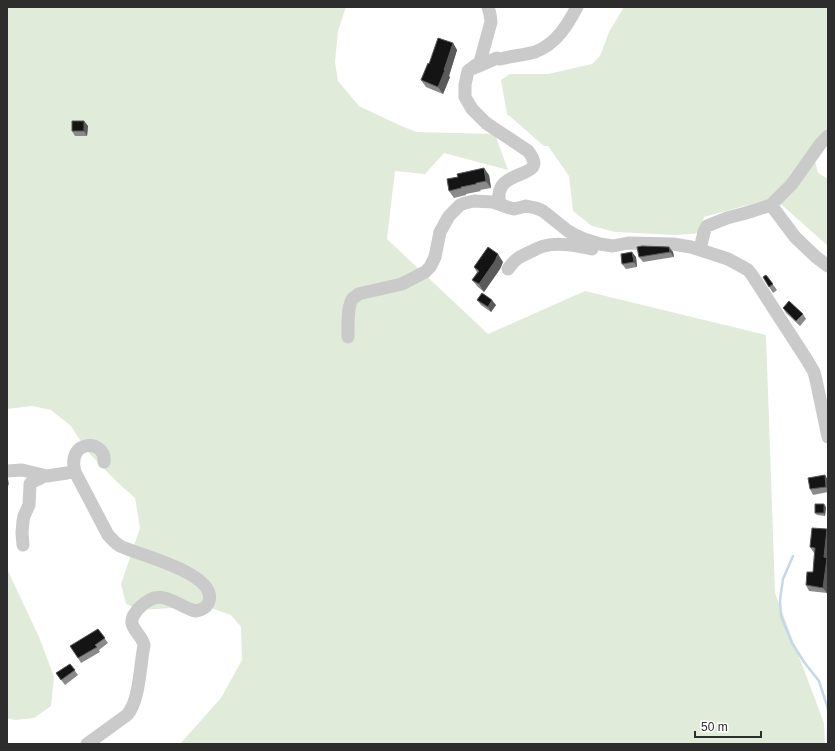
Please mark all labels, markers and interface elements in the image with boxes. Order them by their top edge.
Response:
scale bar [695,713,761,739]
text: 50 m [701,720,728,734]

